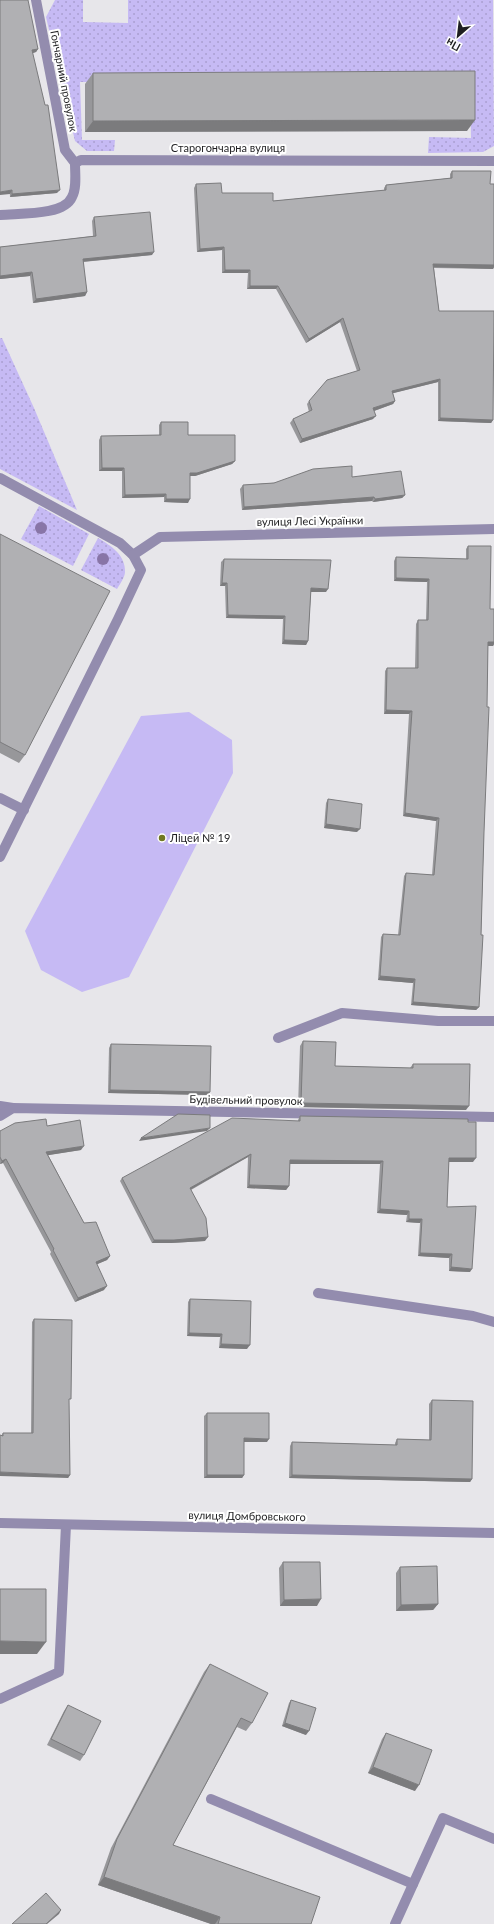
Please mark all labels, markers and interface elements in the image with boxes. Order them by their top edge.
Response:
north arrow [438,16,478,56]
street label: Гончарний провулок [48,29,81,133]
text: Пн [444,36,462,54]
street label: Старогончарна вулиця [171,141,285,154]
street label: вулиця Лесі Українки [256,513,363,528]
place label: Ліцей № 19 [169,831,230,844]
marker: Ліцей № 19 [157,833,167,843]
street label: Будівельний провулок [189,1092,303,1107]
street label: вулиця Домбровського [188,1508,306,1523]

